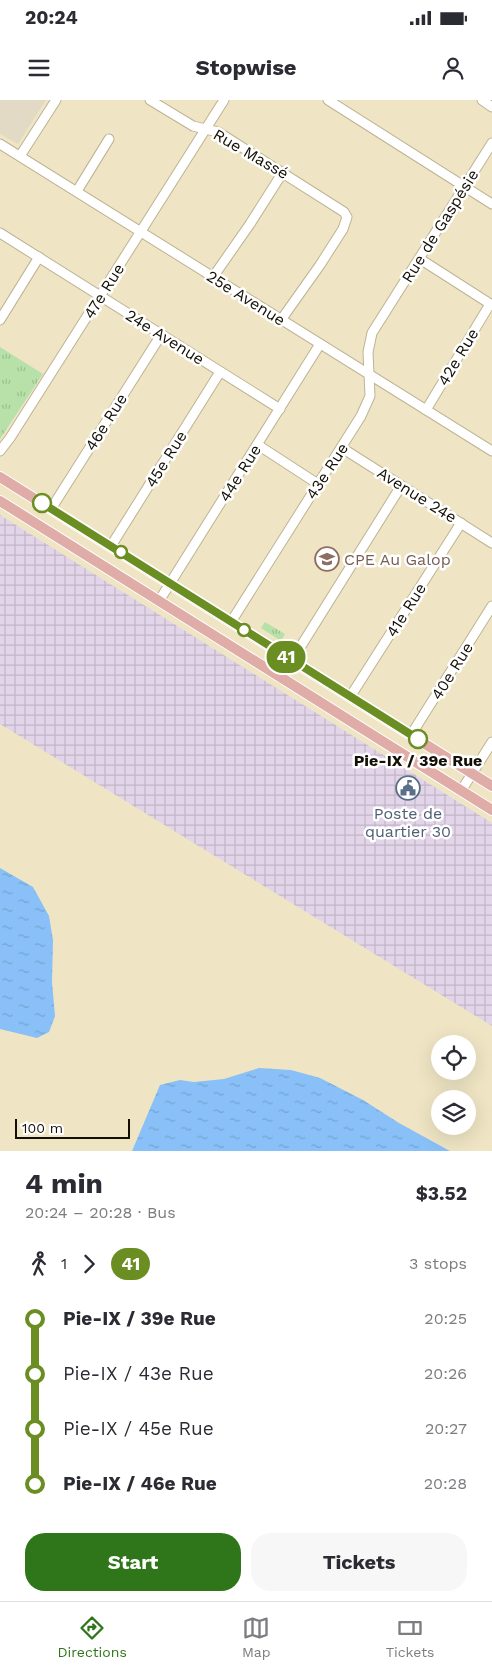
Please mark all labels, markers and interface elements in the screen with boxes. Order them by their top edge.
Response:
text: 20:24 [25,6,78,29]
icon: menu [25,54,53,82]
icon: person [439,54,467,82]
text: Stopwise [195,55,297,80]
street label: Rue Massé [210,125,292,183]
street label: Rue de Gaspésie [397,166,483,286]
street label: 47e Rue [80,260,128,322]
street label: 25e Avenue [203,266,289,330]
street label: 24e Avenue [122,305,208,369]
street label: 42e Rue [434,325,482,389]
street label: 46e Rue [81,390,131,454]
street label: 45e Rue [141,427,191,491]
street label: 43e Rue [302,439,352,503]
street label: 44e Rue [215,441,265,505]
street label: Avenue 24e [374,463,460,527]
unlabelled marker [32,493,52,513]
unlabelled marker [114,545,128,559]
school or university icon: CPE Au Galop [314,546,340,572]
place label: CPE Au Galop [344,550,451,569]
street label: 41e Rue [382,580,430,640]
unlabelled marker [237,623,251,637]
street label: 40e Rue [427,639,477,703]
line badge: 41 [264,641,308,673]
text: 41 [277,646,295,667]
marker: Pie-IX / 39e Rue [408,729,428,749]
place label: Pie-IX / 39e Rue [354,751,482,770]
public building icon: Poste de quartier 30 [395,775,421,801]
place label: Poste de quartier 30 [365,804,451,841]
map controls [431,1035,476,1135]
button: locate [431,1035,476,1080]
button: layers [431,1090,476,1135]
scale bar [15,1116,130,1139]
text: 100 m [22,1120,63,1136]
text: 4 min [25,1167,103,1200]
text: $3.52 [416,1182,467,1205]
text: 20:24 – 20:28 · Bus [25,1203,176,1222]
icon: walk [25,1250,53,1278]
icon: forward [75,1250,103,1278]
text: 41 [121,1253,140,1274]
text: 1 [61,1254,67,1273]
text: 3 stops [409,1254,467,1273]
text: Pie-IX / 39e Rue [63,1307,216,1330]
text: 20:25 [424,1309,467,1328]
text: Pie-IX / 43e Rue [63,1362,214,1385]
text: 20:26 [424,1364,467,1383]
text: Pie-IX / 45e Rue [63,1417,214,1440]
text: 20:27 [425,1419,467,1438]
text: Pie-IX / 46e Rue [63,1472,217,1495]
text: 20:28 [424,1474,467,1493]
button: Start [25,1533,241,1591]
button: Tickets [251,1533,467,1591]
tab: Directions [58,1614,127,1660]
tab: Map [242,1614,271,1660]
tab: Tickets [386,1614,434,1660]

